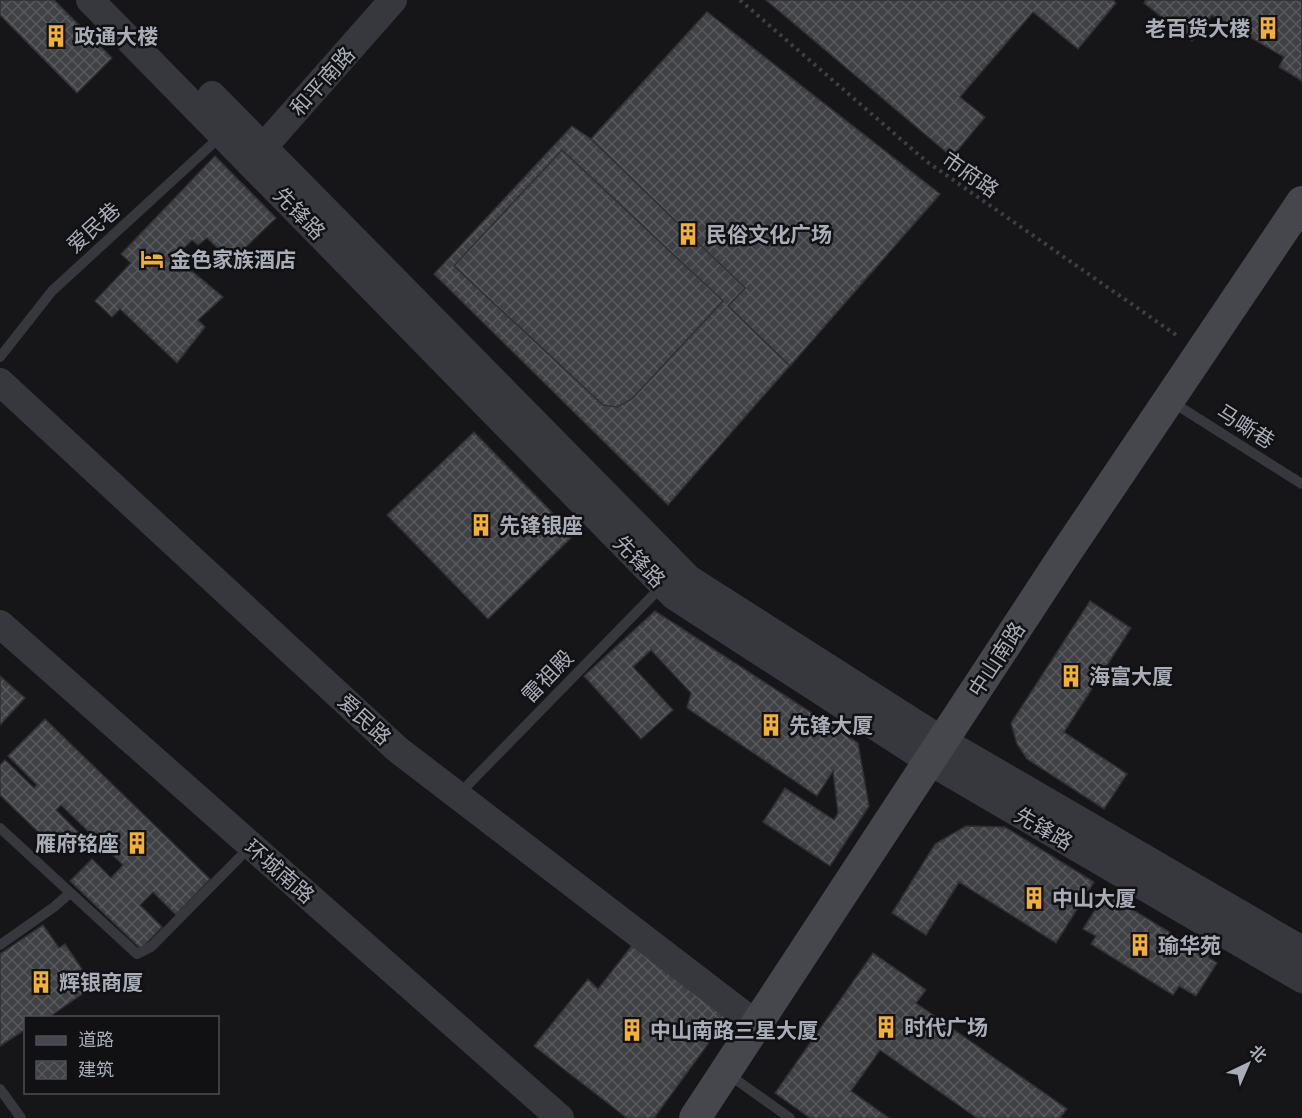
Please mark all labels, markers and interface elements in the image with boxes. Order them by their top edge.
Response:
place label: 老百货大楼 [1145,12,1250,44]
building icon: 老百货大楼 [1255,15,1281,41]
place label: 政通大楼 [74,20,158,52]
building icon: 政通大楼 [43,23,69,49]
street label: 和平南路 [282,39,362,123]
street label: 市府路 [936,143,1006,205]
street label: 先锋路 [267,179,333,247]
street label: 爱民巷 [59,194,127,260]
place label: 民俗文化广场 [706,218,832,250]
building icon: 民俗文化广场 [675,221,701,247]
place label: 金色家族酒店 [170,243,296,275]
hotel icon: 金色家族酒店 [139,246,165,272]
street label: 马嘶巷 [1211,396,1281,456]
place label: 先锋银座 [499,509,583,541]
building icon: 先锋银座 [468,512,494,538]
street label: 先锋路 [607,527,673,595]
street label: 中山南路 [960,615,1032,703]
street label: 雷祖殿 [514,642,580,710]
place label: 海富大厦 [1089,660,1173,692]
building icon: 海富大厦 [1058,663,1084,689]
street label: 爱民路 [331,686,399,752]
place label: 先锋大厦 [789,709,873,741]
building icon: 先锋大厦 [758,712,784,738]
street label: 先锋路 [1009,798,1079,858]
place label: 雁府铭座 [35,827,119,859]
building icon: 雁府铭座 [124,830,150,856]
street label: 环城南路 [238,831,322,911]
place label: 中山大厦 [1052,882,1136,914]
building icon: 中山大厦 [1021,885,1047,911]
place label: 瑜华苑 [1158,929,1221,961]
building icon: 瑜华苑 [1127,932,1153,958]
place label: 辉银商厦 [59,966,143,998]
building icon: 辉银商厦 [28,969,54,995]
place label: 时代广场 [904,1011,988,1043]
place label: 中山南路三星大厦 [650,1014,818,1046]
building icon: 时代广场 [873,1014,899,1040]
legend [24,1016,219,1094]
building icon: 中山南路三星大厦 [619,1017,645,1043]
text: 道路 [78,1026,114,1053]
north arrow [1218,1034,1278,1094]
text: 北 [1244,1039,1273,1067]
text: 建筑 [78,1056,114,1083]

